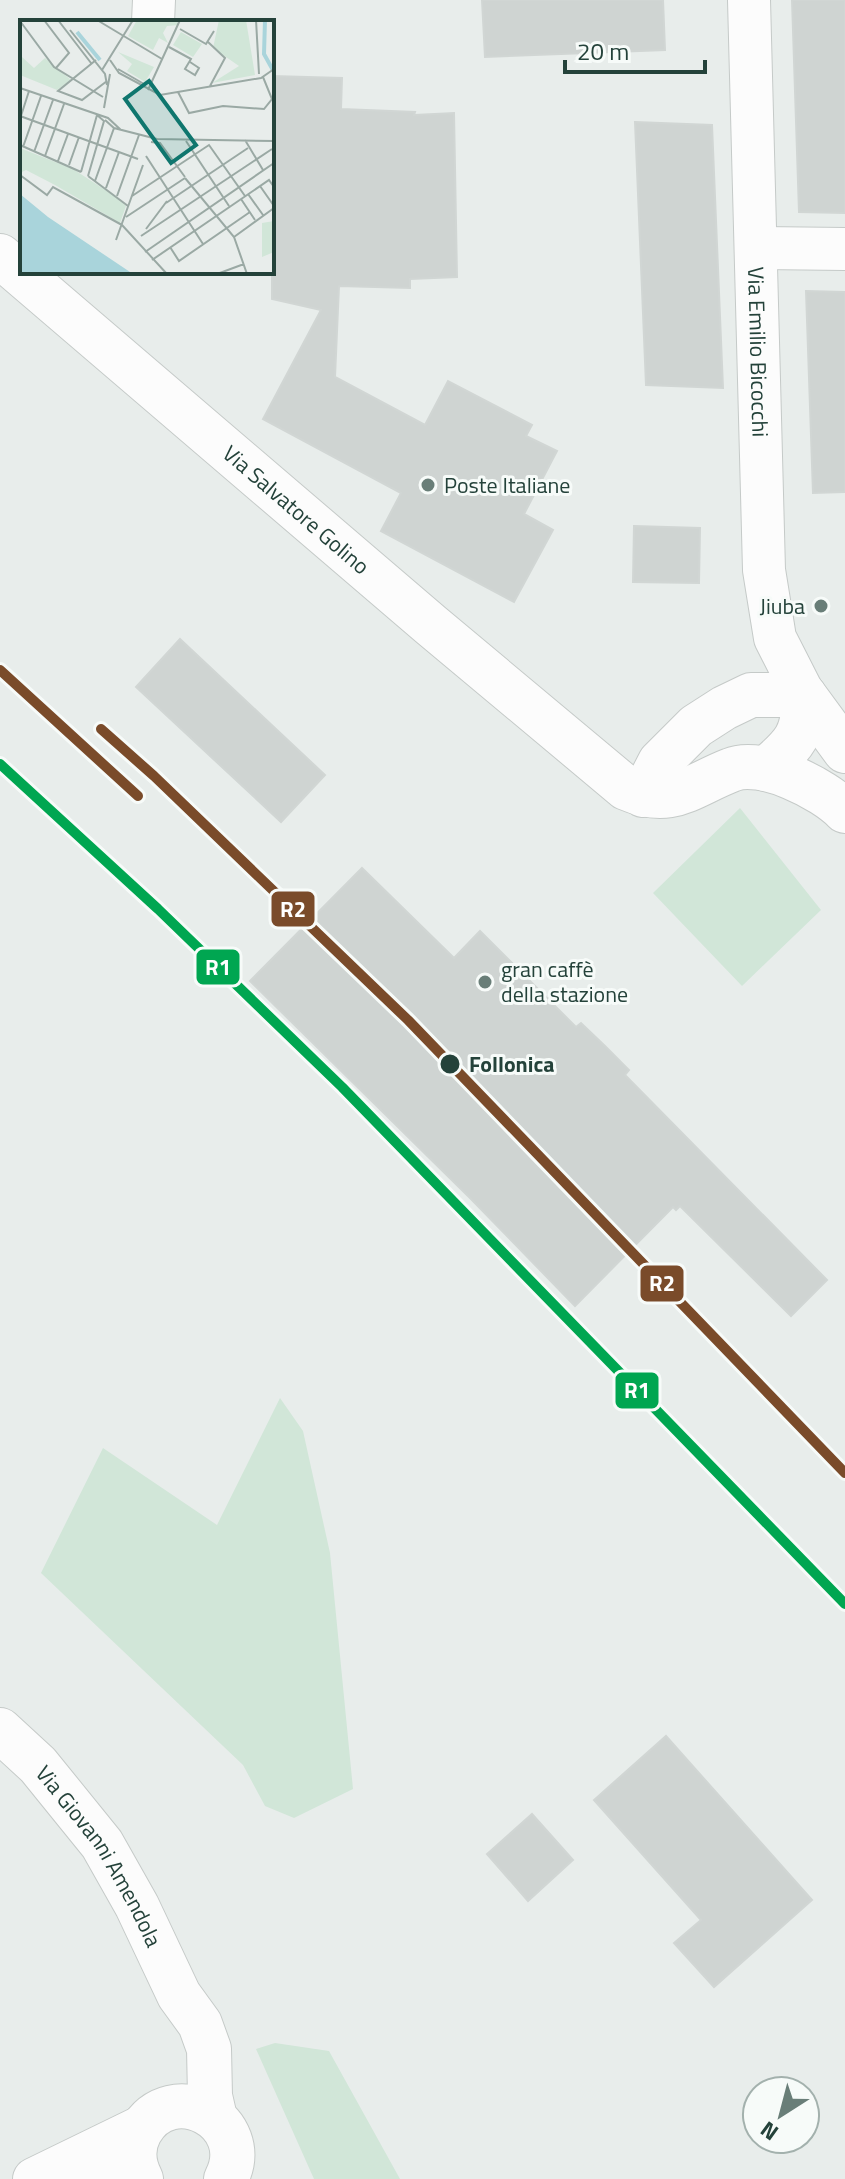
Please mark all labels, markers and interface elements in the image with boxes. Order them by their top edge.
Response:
inset map [20,20,274,274]
scale bar [565,24,705,74]
text: 20 m [577,33,629,69]
street label: Via Emilio Bicocchi [739,266,777,438]
street label: Via Salvatore Golino [215,437,377,582]
place label: Poste Italiane [444,468,570,502]
marker: Poste Italiane [419,476,437,494]
place label: Jiuba [760,589,805,623]
marker: Jiuba [812,597,830,615]
line badge: R2 [270,890,316,928]
text: R2 [280,892,306,926]
line badge: R1 [195,948,241,986]
text: R1 [205,950,231,984]
place label: gran caffè della stazione [501,952,628,1011]
marker: gran caffè della stazione [476,973,494,991]
place label: Follonica [469,1047,555,1081]
marker: Follonica [438,1052,462,1076]
line badge: R2 [639,1264,685,1303]
text: R2 [649,1266,675,1300]
line badge: R1 [614,1371,660,1410]
text: R1 [624,1373,650,1407]
street label: Via Giovanni Amendola [28,1758,171,1953]
north arrow [741,2075,821,2155]
text: N [753,2113,785,2149]

